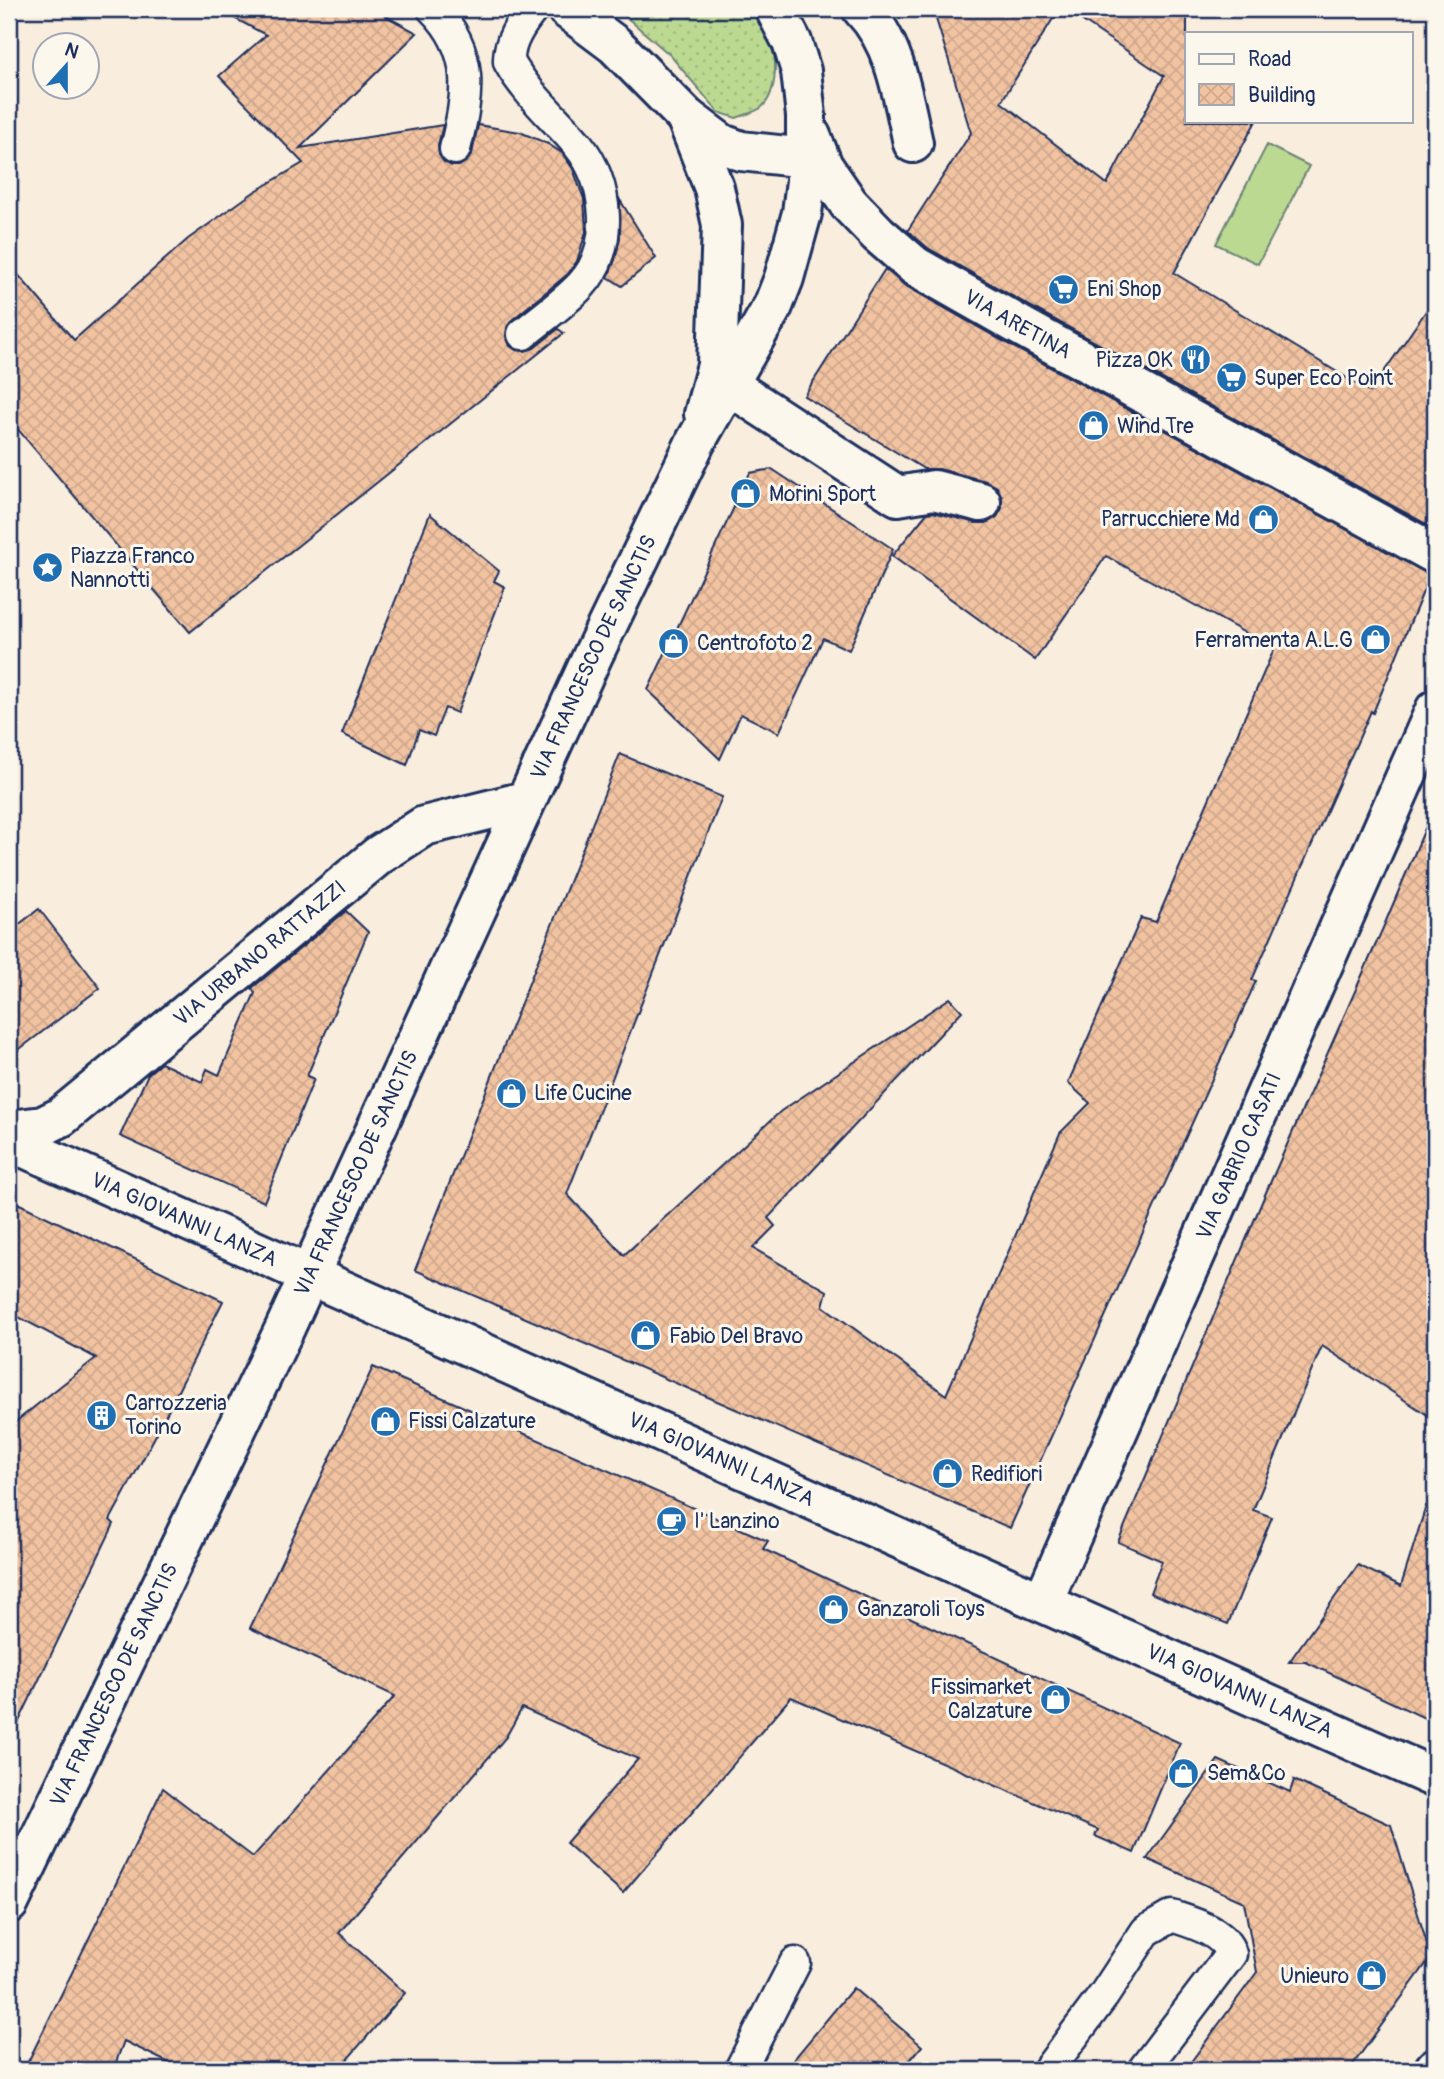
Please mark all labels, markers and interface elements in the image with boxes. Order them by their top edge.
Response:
north arrow [32,32,102,102]
legend [1185,32,1412,122]
text: N [61,38,82,65]
text: Road [1248,46,1292,73]
text: Building [1248,82,1315,109]
supermarket icon: Eni Shop [1047,272,1081,306]
place label: Eni Shop [1087,276,1162,303]
street label: VIA ARETINA [959,283,1076,365]
restaurant icon: Pizza OK [1179,343,1213,377]
place label: Pizza OK [1095,347,1173,374]
supermarket icon: Super Eco Point [1214,361,1248,395]
place label: Super Eco Point [1254,365,1394,392]
shop icon: Wind Tre [1077,409,1111,443]
place label: Wind Tre [1117,413,1194,440]
shop icon: Morini Sport [729,477,763,511]
place label: Morini Sport [769,481,877,508]
shop icon: Parrucchiere Md [1246,502,1280,536]
place label: Parrucchiere Md [1101,506,1240,533]
street label: VIA FRANCESCO DE SANCTIS [524,531,662,784]
place label: Piazza Franco Nannotti [70,543,194,594]
place icon: Piazza Franco Nannotti [30,551,64,585]
shop icon: Ferramenta A.L.G [1359,623,1393,657]
shop icon: Centrofoto 2 [657,626,691,660]
place label: Ferramenta A.L.G [1194,627,1353,654]
place label: Centrofoto 2 [697,630,813,657]
street label: VIA URBANO RATTAZZI [168,874,352,1032]
street label: VIA FRANCESCO DE SANCTIS [288,1046,424,1300]
street label: VIA GABRIO CASATI [1190,1068,1287,1244]
shop icon: Life Cucine [494,1076,528,1110]
place label: Life Cucine [534,1080,632,1107]
street label: VIA GIOVANNI LANZA [87,1166,282,1273]
shop icon: Fabio Del Bravo [629,1319,663,1353]
place label: Fabio Del Bravo [669,1323,803,1350]
place label: Carrozzeria Torino [125,1390,227,1441]
building icon: Carrozzeria Torino [85,1398,119,1432]
shop icon: Fissi Calzature [368,1404,402,1438]
street label: VIA GIOVANNI LANZA [624,1406,819,1512]
place label: Fissi Calzature [408,1408,536,1435]
shop icon: Redifiori [931,1457,965,1491]
place label: Redifiori [971,1461,1043,1488]
cafe icon: I' Lanzino [654,1504,688,1538]
place label: I' Lanzino [694,1508,780,1535]
street label: VIA FRANCESCO DE SANCTIS [44,1559,184,1811]
shop icon: Ganzaroli Toys [817,1592,851,1626]
place label: Ganzaroli Toys [857,1596,985,1623]
street label: VIA GIOVANNI LANZA [1142,1637,1337,1744]
place label: Fissimarket Calzature [930,1674,1033,1725]
shop icon: Fissimarket Calzature [1038,1682,1072,1716]
shop icon: Sem&Co [1167,1756,1201,1790]
place label: Sem&Co [1207,1760,1285,1787]
shop icon: Unieuro [1355,1959,1389,1993]
place label: Unieuro [1280,1963,1349,1990]

